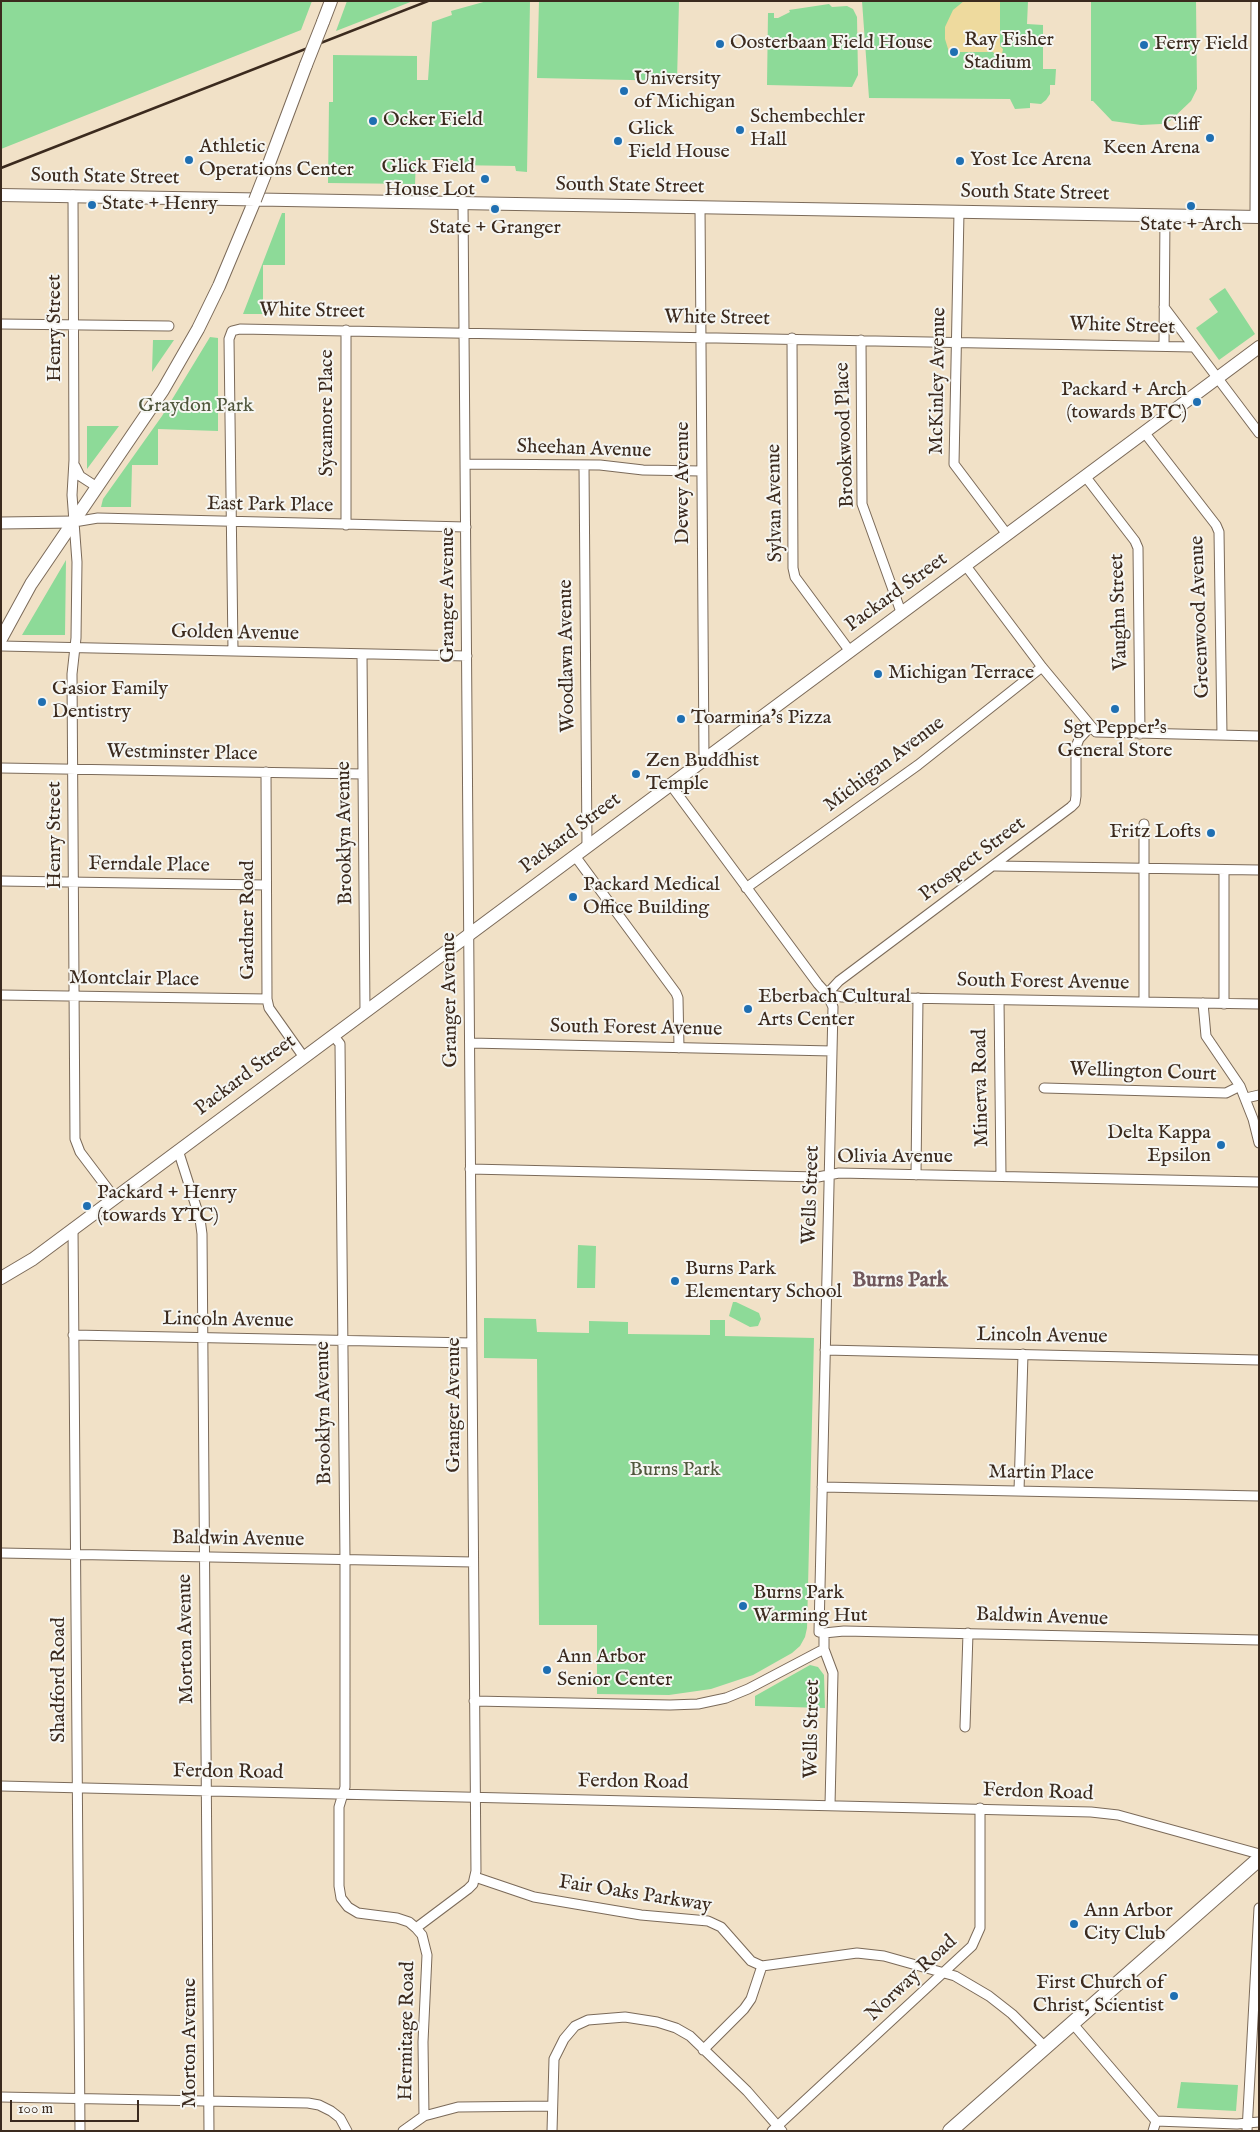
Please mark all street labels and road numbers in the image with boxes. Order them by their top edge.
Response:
street label: South State Street [30,165,180,191]
street label: South State Street [555,174,705,200]
street label: South State Street [960,181,1110,207]
street label: Henry Street [44,274,68,382]
street label: White Street [259,299,365,325]
street label: White Street [664,306,770,332]
street label: McKinley Avenue [926,307,952,455]
street label: White Street [1069,313,1175,341]
street label: Sycamore Place [316,349,340,477]
street label: Brookwood Place [831,362,861,508]
street label: Dewey Avenue [672,422,696,544]
street label: Sheehan Avenue [516,436,652,464]
street label: Sylvan Avenue [763,444,789,562]
street label: East Park Place [206,493,334,519]
street label: Granger Avenue [437,527,461,663]
street label: Greenwood Avenue [1186,535,1216,699]
street label: Packard Street [841,548,953,638]
street label: Vaughn Street [1106,553,1134,671]
street label: Woodlawn Avenue [555,579,581,733]
street label: Golden Avenue [171,621,299,647]
street label: Michigan Avenue [820,712,950,818]
street label: Westminster Place [106,741,258,767]
street label: Brooklyn Avenue [333,761,359,905]
street label: Henry Street [44,781,68,889]
street label: Packard Street [516,788,626,880]
street label: Prospect Street [915,812,1031,908]
street label: Ferndale Place [88,853,210,879]
street label: Gardner Road [237,860,261,980]
street label: Granger Avenue [438,932,464,1068]
street label: Montclair Place [69,967,199,993]
street label: South Forest Avenue [957,969,1129,997]
street label: South Forest Avenue [550,1015,722,1043]
street label: Minerva Road [969,1029,995,1147]
street label: Packard Street [191,1030,301,1122]
street label: Wellington Court [1069,1058,1217,1088]
street label: Wells Street [798,1145,826,1245]
street label: Olivia Avenue [837,1146,953,1170]
street label: Lincoln Avenue [162,1308,294,1334]
street label: Lincoln Avenue [976,1324,1108,1350]
street label: Granger Avenue [443,1337,467,1473]
street label: Brooklyn Avenue [312,1341,338,1485]
street label: Martin Place [988,1461,1094,1487]
street label: Baldwin Avenue [172,1527,304,1553]
street label: Morton Avenue [174,1574,200,1704]
street label: Baldwin Avenue [975,1604,1109,1632]
street label: Shadford Road [48,1617,72,1743]
street label: Wells Street [800,1679,826,1779]
street label: Ferdon Road [172,1760,284,1786]
street label: Ferdon Road [577,1770,689,1796]
street label: Ferdon Road [982,1779,1094,1807]
street label: Fair Oaks Parkway [557,1871,713,1919]
street label: Norway Road [861,1931,963,2027]
street label: Hermitage Road [395,1961,421,2101]
street label: Morton Avenue [179,1978,203,2108]

